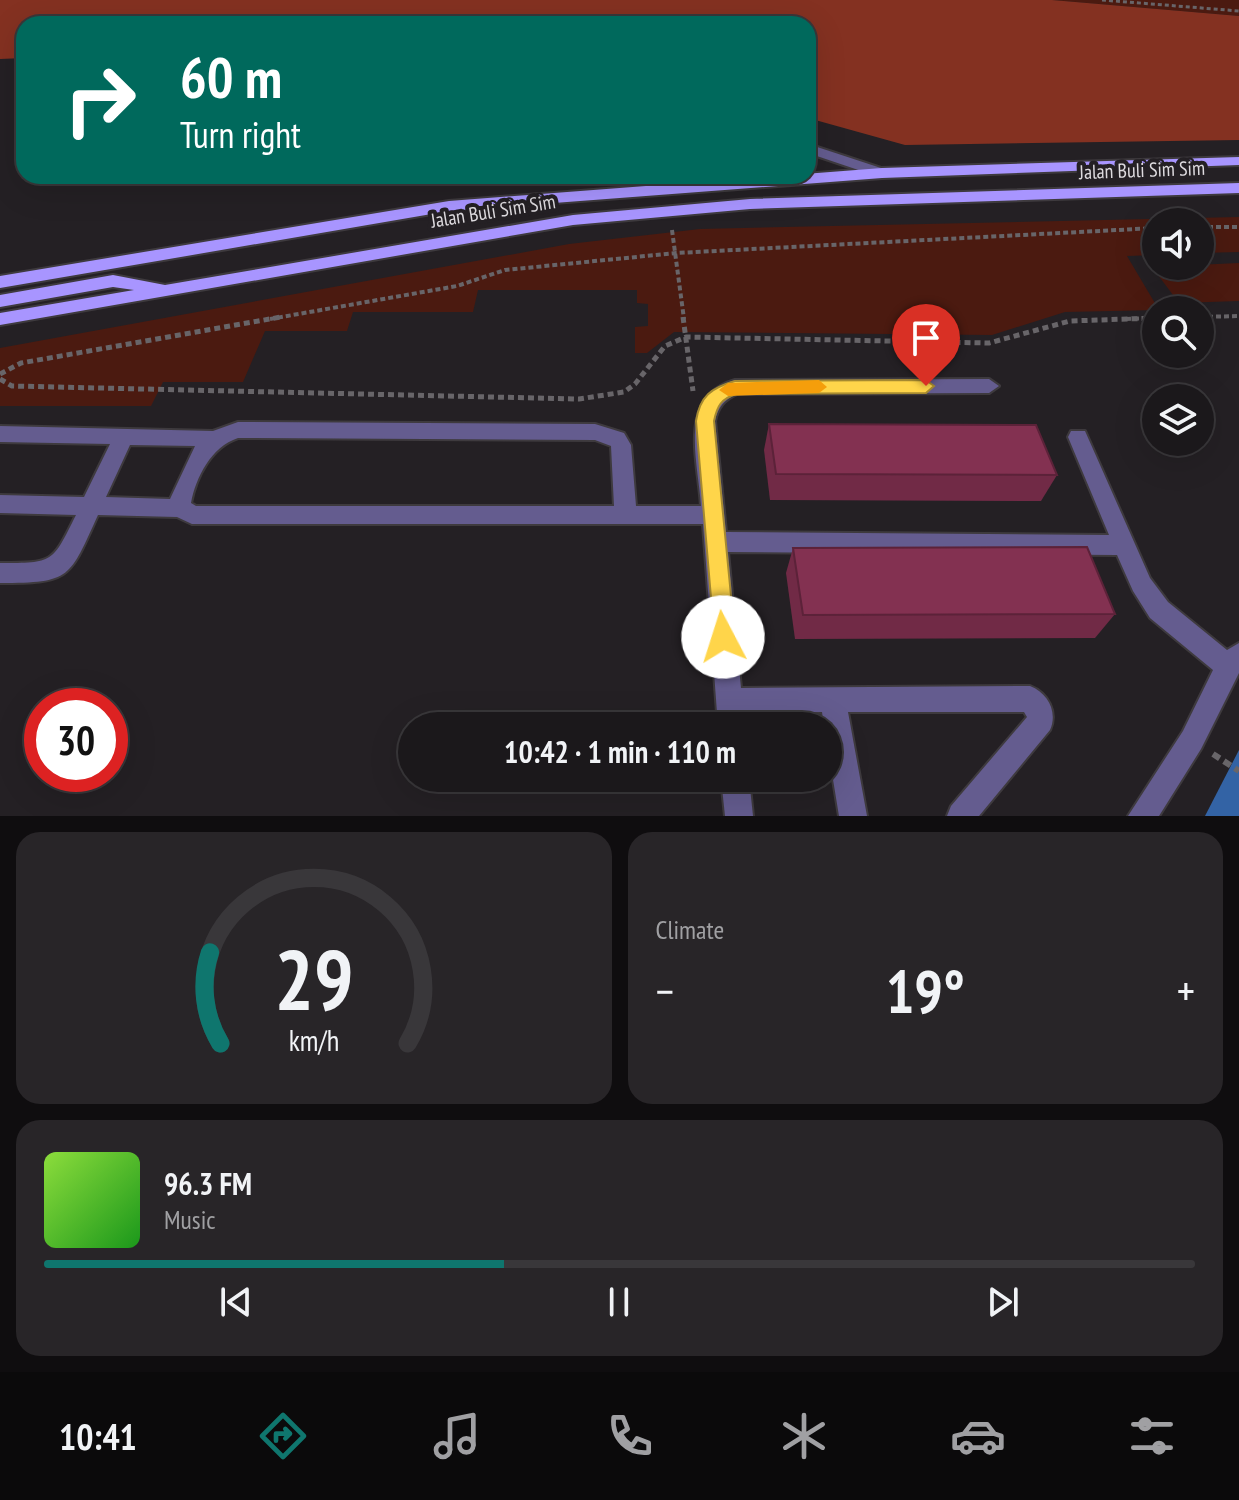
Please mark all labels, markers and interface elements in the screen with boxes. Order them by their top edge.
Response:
text: 60 m [180,41,282,113]
icon: right [48,48,152,152]
text: Turn right [180,111,301,158]
street label: Jalan Buli Sim Sim [1078,155,1205,185]
street label: Jalan Buli Sim Sim [428,188,557,234]
map controls [1142,208,1214,456]
button: sound [1142,208,1214,280]
button: search [1142,296,1214,368]
pin [892,304,960,386]
icon: arrive [904,316,948,360]
button: layers [1142,384,1214,456]
position arrow [681,595,765,679]
speed limit sign: 30 [24,688,128,792]
text: 10:42 · 1 min · 110 m [504,732,736,771]
text: Climate [656,913,724,946]
text: 29 [274,925,354,1033]
text: 19° [886,952,965,1030]
text: − [656,962,674,1019]
text: + [1177,962,1195,1019]
text: km/h [288,1022,339,1059]
text: 96.3 FM [164,1164,252,1203]
text: Music [164,1203,216,1236]
icon: previous [214,1280,258,1324]
icon: pause [597,1280,641,1324]
icon: next [981,1280,1025,1324]
icon: directions [255,1408,311,1464]
icon: music [429,1408,485,1464]
icon: phone [602,1408,658,1464]
icon: climate [776,1408,832,1464]
icon: car [950,1408,1006,1464]
icon: filters [1124,1408,1180,1464]
text: 10:41 [59,1413,137,1460]

